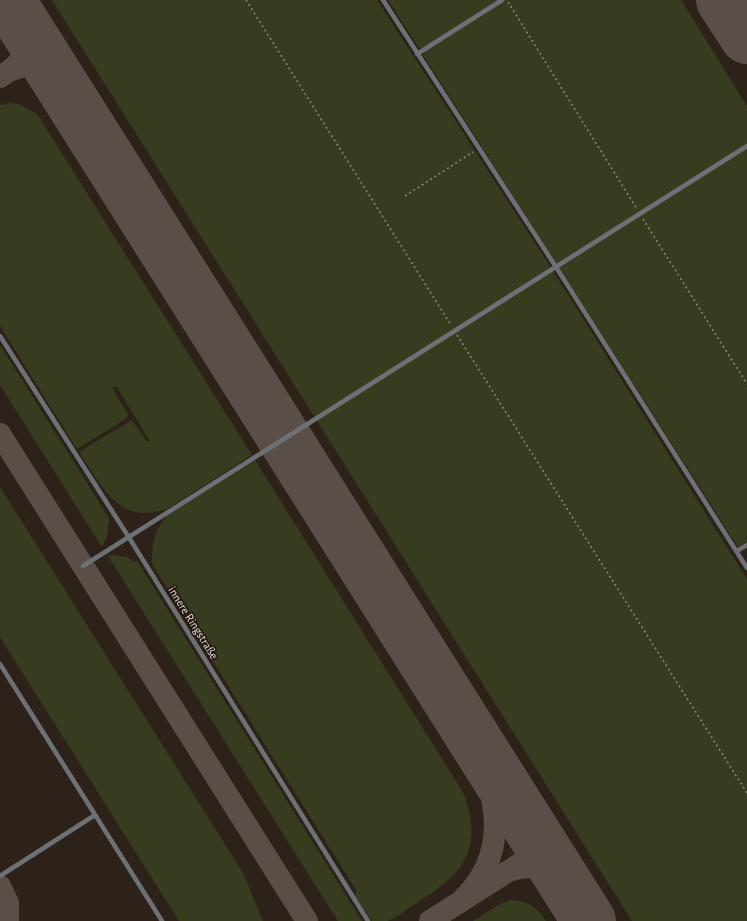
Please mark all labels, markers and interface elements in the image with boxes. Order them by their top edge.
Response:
street label: innere Ringstraße [165,584,221,662]

